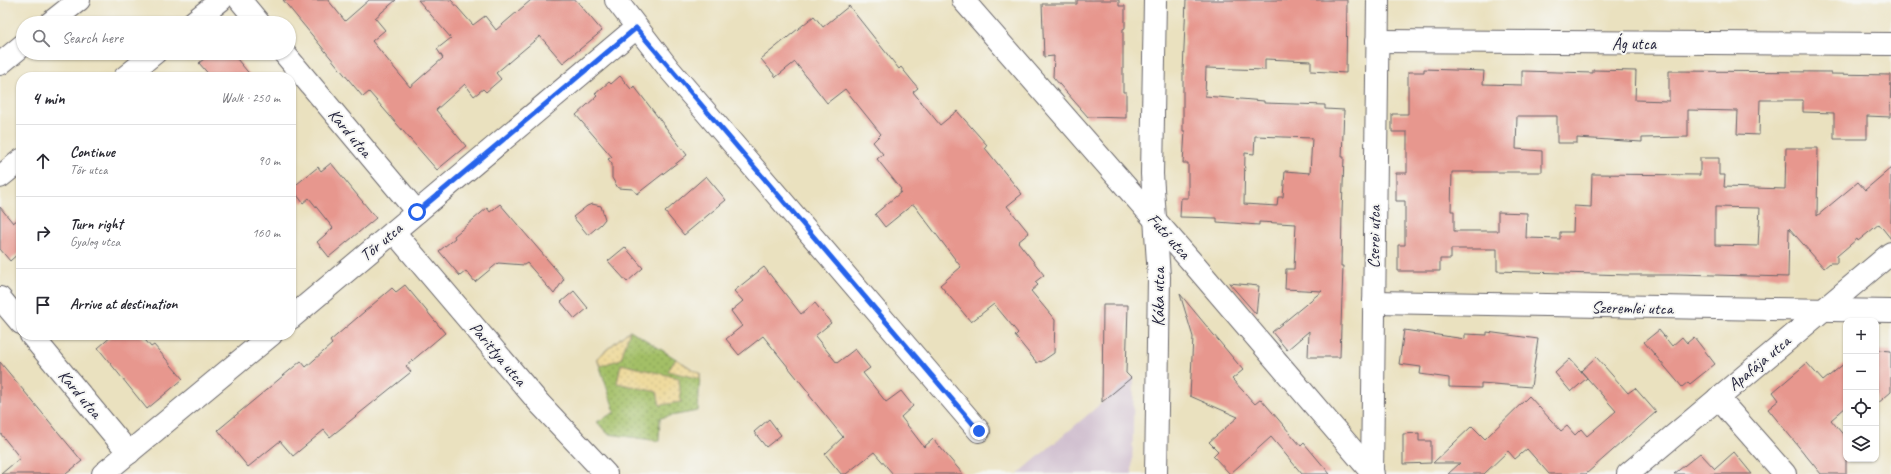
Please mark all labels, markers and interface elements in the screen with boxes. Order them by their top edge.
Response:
search box [16,16,296,60]
icon: search [30,27,52,49]
text: Search here [62,29,123,48]
street label: Ág utca [1612,32,1657,54]
text: 4 min [32,88,65,109]
text: Walk · 250 m [221,90,280,106]
street label: Kard utca [324,104,378,163]
text: Continue [70,143,115,162]
icon: ahead [32,150,54,172]
text: 90 m [258,153,280,169]
text: Tőr utca [70,162,108,178]
route start [408,203,426,221]
street label: Cserei utca [1363,204,1385,269]
street label: Futó utca [1143,209,1196,264]
text: Turn right [70,215,123,234]
street label: Tőr utca [355,217,407,266]
icon: right [32,222,54,244]
text: 160 m [252,225,280,241]
text: Gyalog utca [70,234,120,250]
street label: Káka utca [1148,266,1169,326]
icon: arrive [32,294,54,316]
text: Arrive at destination [70,295,177,314]
street label: Szeremlei utca [1591,297,1675,319]
street label: Parittya utca [465,318,532,391]
map controls [1843,318,1879,462]
button: + [1843,318,1879,354]
street label: Apafája utca [1724,330,1796,395]
button: − [1843,354,1879,390]
street label: Kard utca [54,365,108,424]
button: locate [1843,390,1879,426]
route end [970,422,988,440]
button: layers [1843,426,1879,462]

